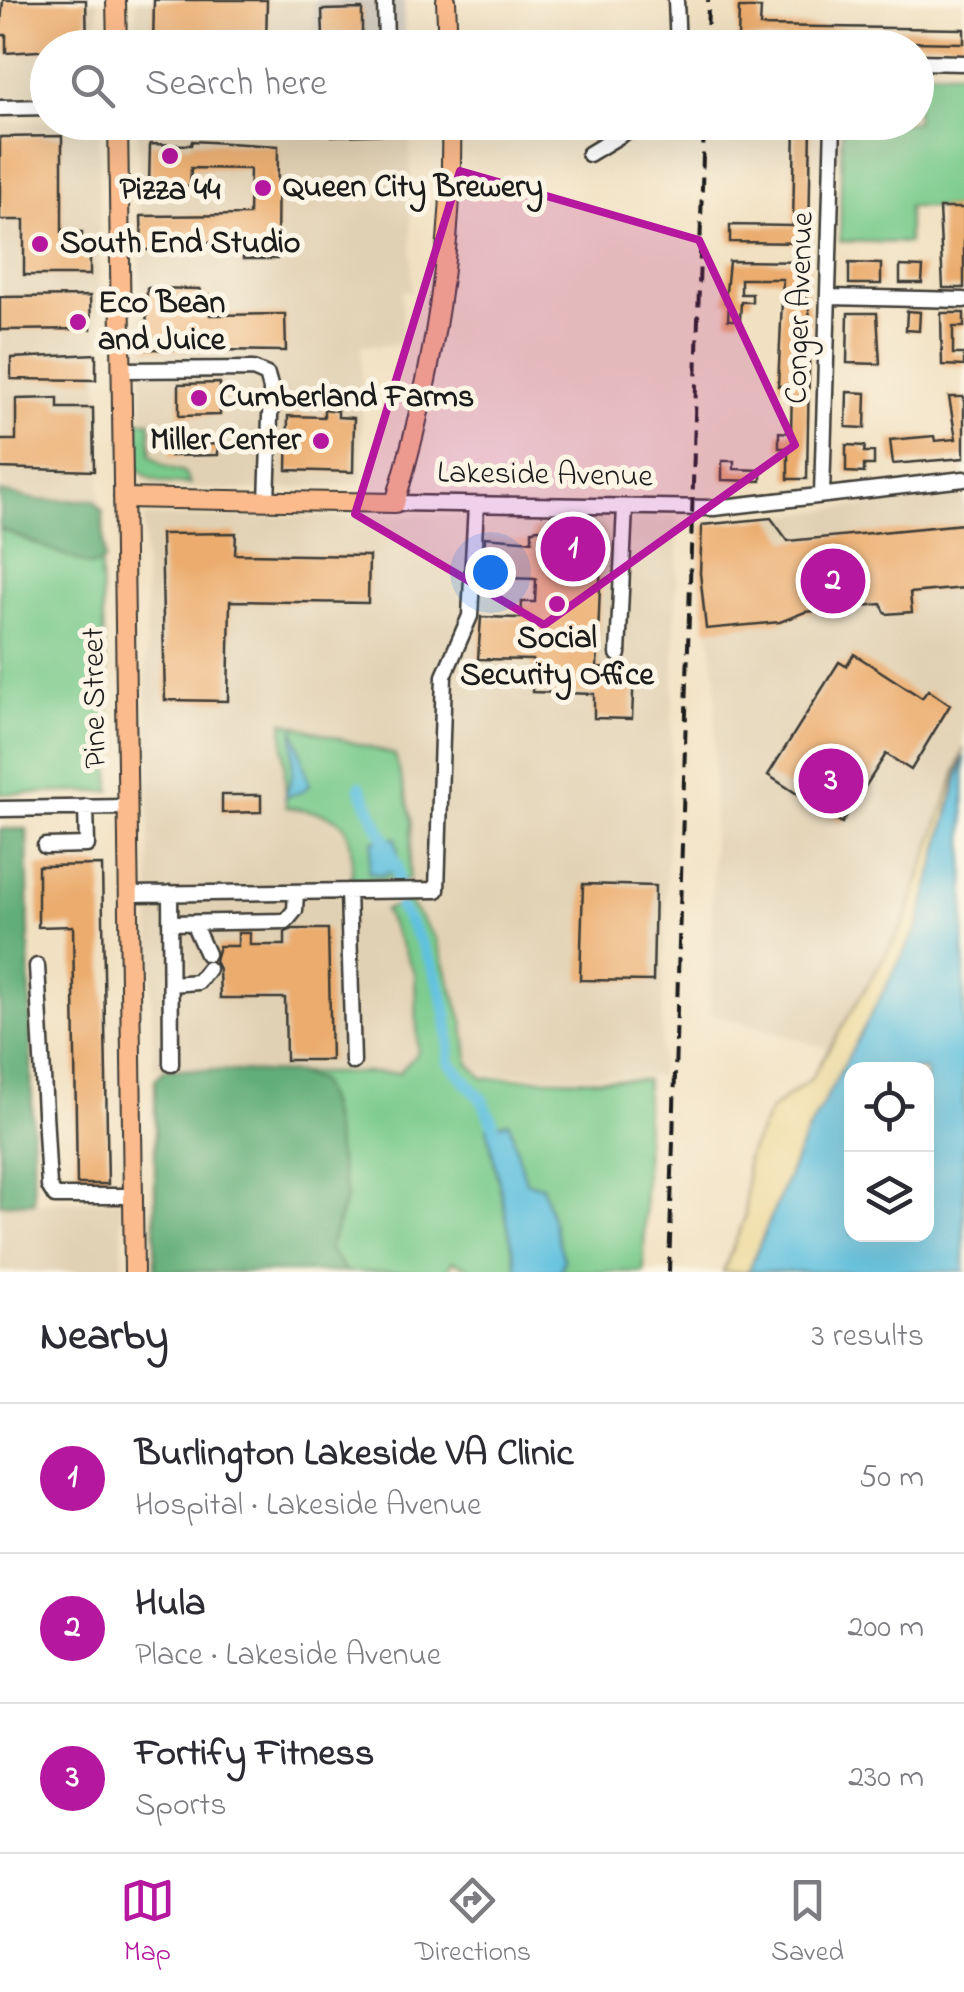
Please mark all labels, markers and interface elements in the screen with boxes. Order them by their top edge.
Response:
search box [30,30,934,140]
text: Search here [145,57,327,113]
icon: search [65,58,120,113]
marker: Pizza 44 [159,145,181,167]
place label: Queen City Brewery [283,165,543,213]
place label: Pizza 44 [120,168,221,215]
marker: Queen City Brewery [252,177,274,199]
street label: Conger Avenue [774,210,828,405]
place label: South End Studio [60,221,300,268]
marker: South End Studio [29,233,51,255]
place label: Eco Bean and Juice [98,281,227,365]
marker: Eco Bean and Juice [67,311,89,333]
place label: Cumberland Farms [219,375,474,422]
marker: Cumberland Farms [188,387,210,409]
place label: Miller Center [150,418,302,465]
marker: Miller Center [310,430,332,452]
street label: Lakeside Avenue [437,451,654,501]
pin: 1 [540,512,606,586]
pin: 2 [800,544,866,618]
your location [465,547,516,598]
marker: Social Security Office [546,593,568,615]
place label: Social Security Office [460,616,655,701]
street label: Pine Street [71,627,121,769]
pin: 3 [798,744,864,818]
map controls [844,1062,934,1242]
button: locate [844,1062,934,1152]
button: layers [844,1152,934,1242]
text: Nearby [40,1307,168,1368]
text: 3 results [812,1314,924,1361]
text: Burlington Lakeside VA Clinic [135,1427,573,1483]
text: 1 [67,1455,78,1502]
text: 50 m [859,1455,924,1502]
text: Hospital · Lakeside Avenue [135,1483,481,1530]
text: Hula [135,1577,206,1633]
text: 2 [65,1605,80,1652]
text: 200 m [848,1605,924,1652]
text: Place · Lakeside Avenue [135,1633,441,1680]
text: Fortify Fitness [135,1727,374,1783]
text: 3 [66,1755,79,1802]
text: 230 m [848,1755,924,1802]
text: Sports [135,1783,227,1830]
tab: Map [120,1873,175,1974]
tab: Directions [415,1873,531,1974]
tab: Saved [771,1873,844,1974]

